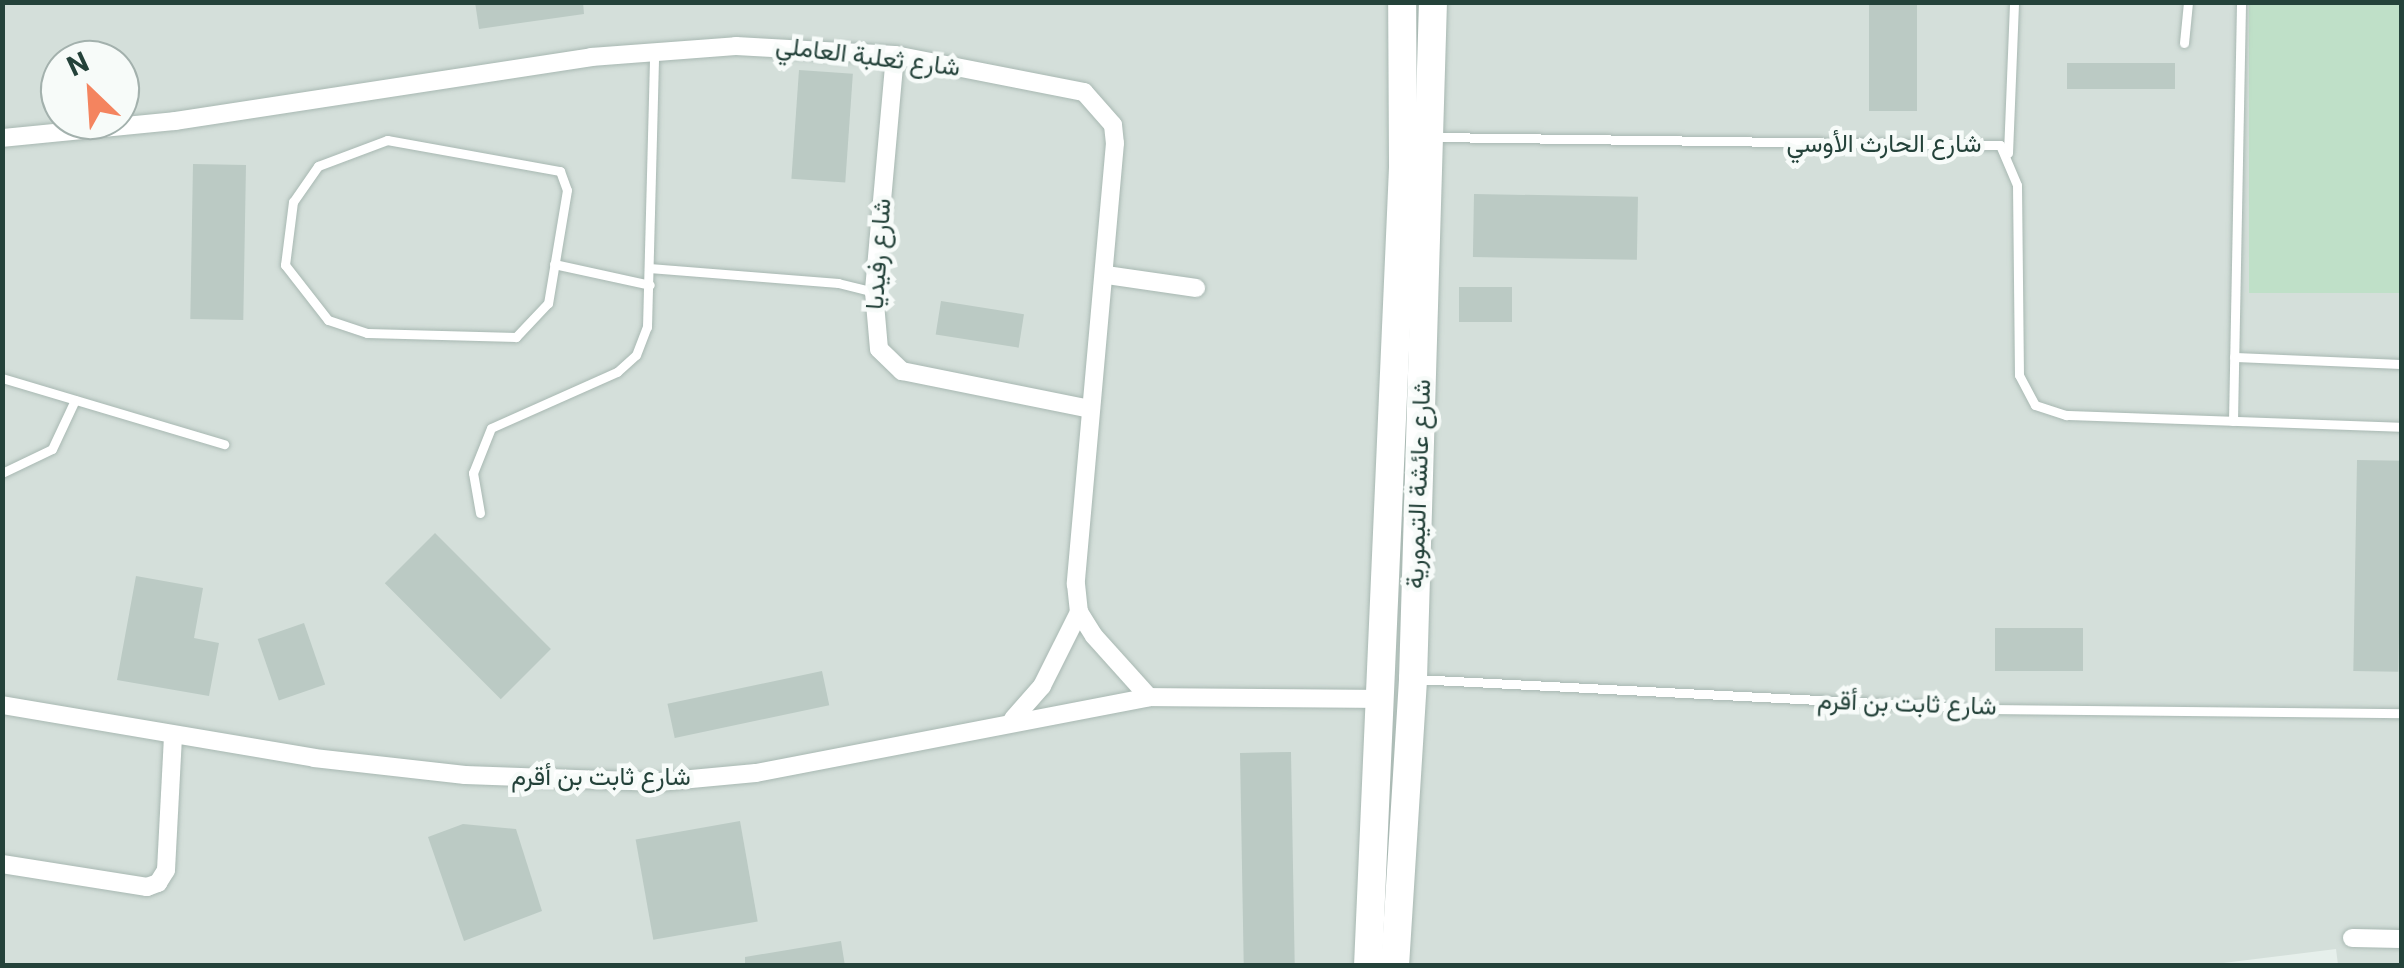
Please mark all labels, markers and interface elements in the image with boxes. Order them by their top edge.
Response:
street label: شارع ثعلبة العاملي [774,31,962,83]
north arrow [40,40,140,140]
text: N [62,45,94,83]
street label: شارع الحارث الأوسي [1787,129,1981,159]
street label: شارع رفيديا [860,197,898,311]
street label: شارع عائشة التيمورية [1400,379,1438,589]
street label: شارع ثابت بن أقرم [1817,686,1997,722]
street label: شارع ثابت بن أقرم [511,762,691,792]

